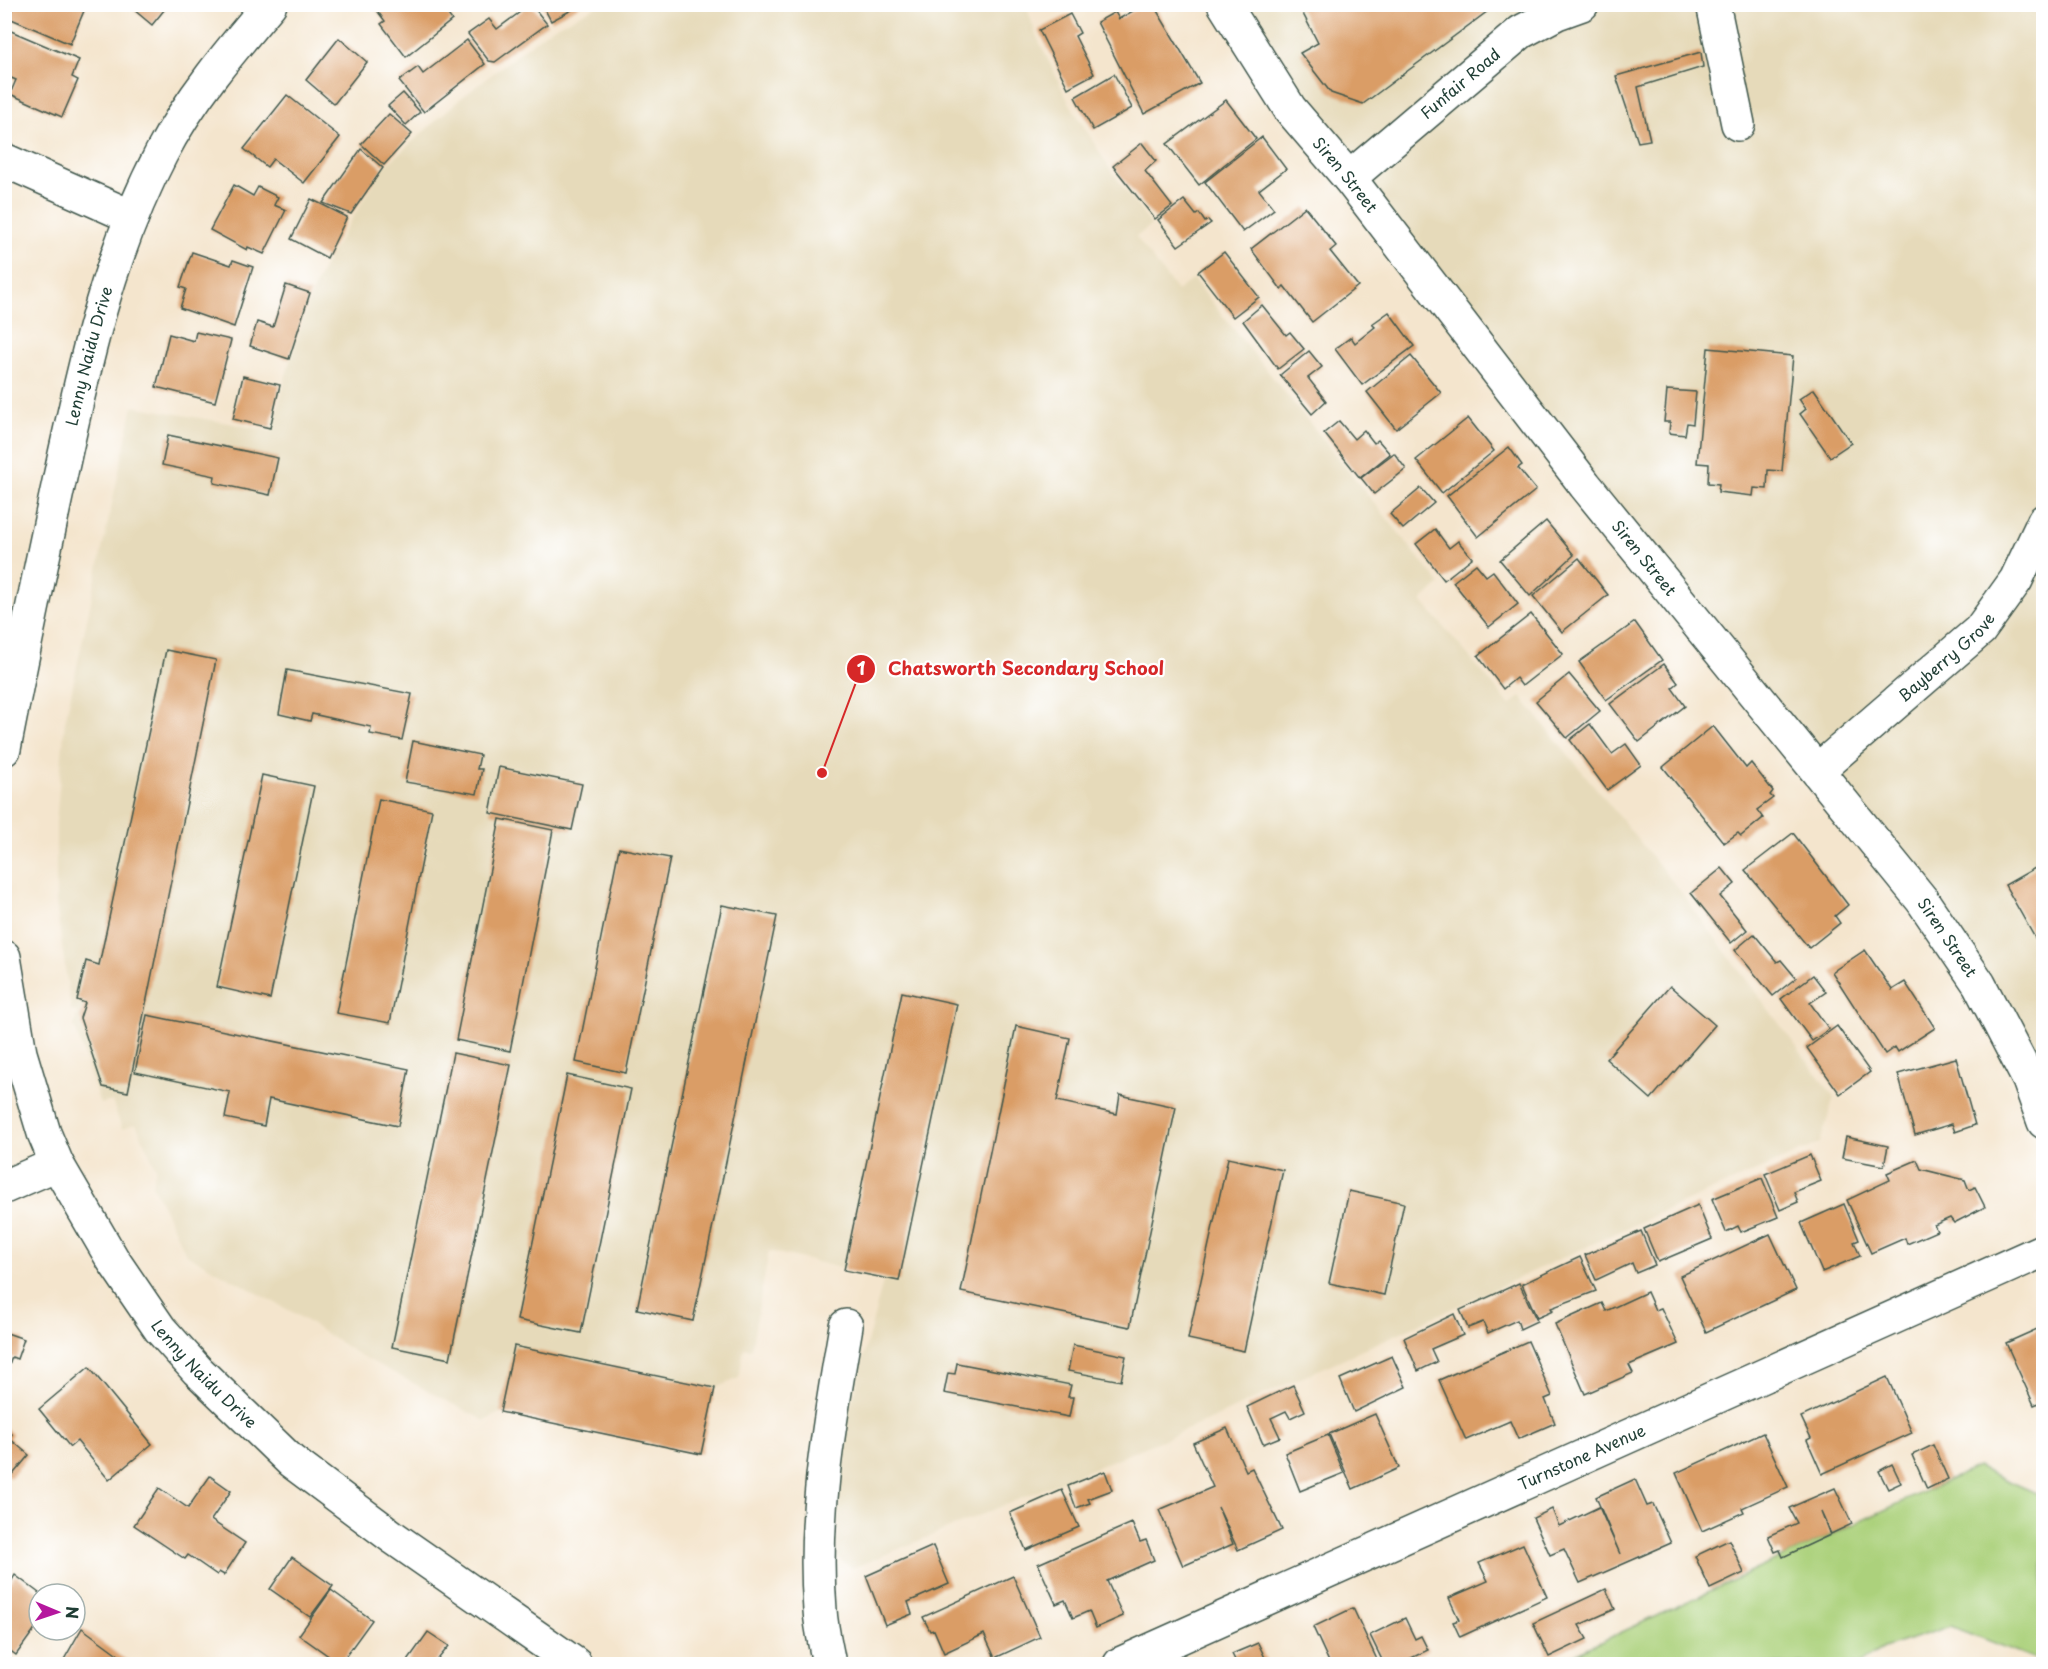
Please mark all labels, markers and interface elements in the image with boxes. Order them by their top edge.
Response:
street label: Funfair Road [1414,42,1505,124]
street label: Siren Street [1308,131,1385,218]
street label: Lenny Naidu Drive [59,283,118,428]
street label: Siren Street [1607,514,1683,601]
street label: Bayberry Grove [1892,607,2000,707]
callout: Chatsworth Secondary School [846,651,1176,687]
text: 1 [857,654,866,681]
text: Chatsworth Secondary School [888,654,1164,681]
street label: Siren Street [1913,892,1984,982]
street label: Lenny Naidu Drive [146,1315,263,1433]
street label: Turnstone Avenue [1514,1417,1649,1495]
north arrow [27,1582,87,1642]
text: N [61,1606,85,1619]

